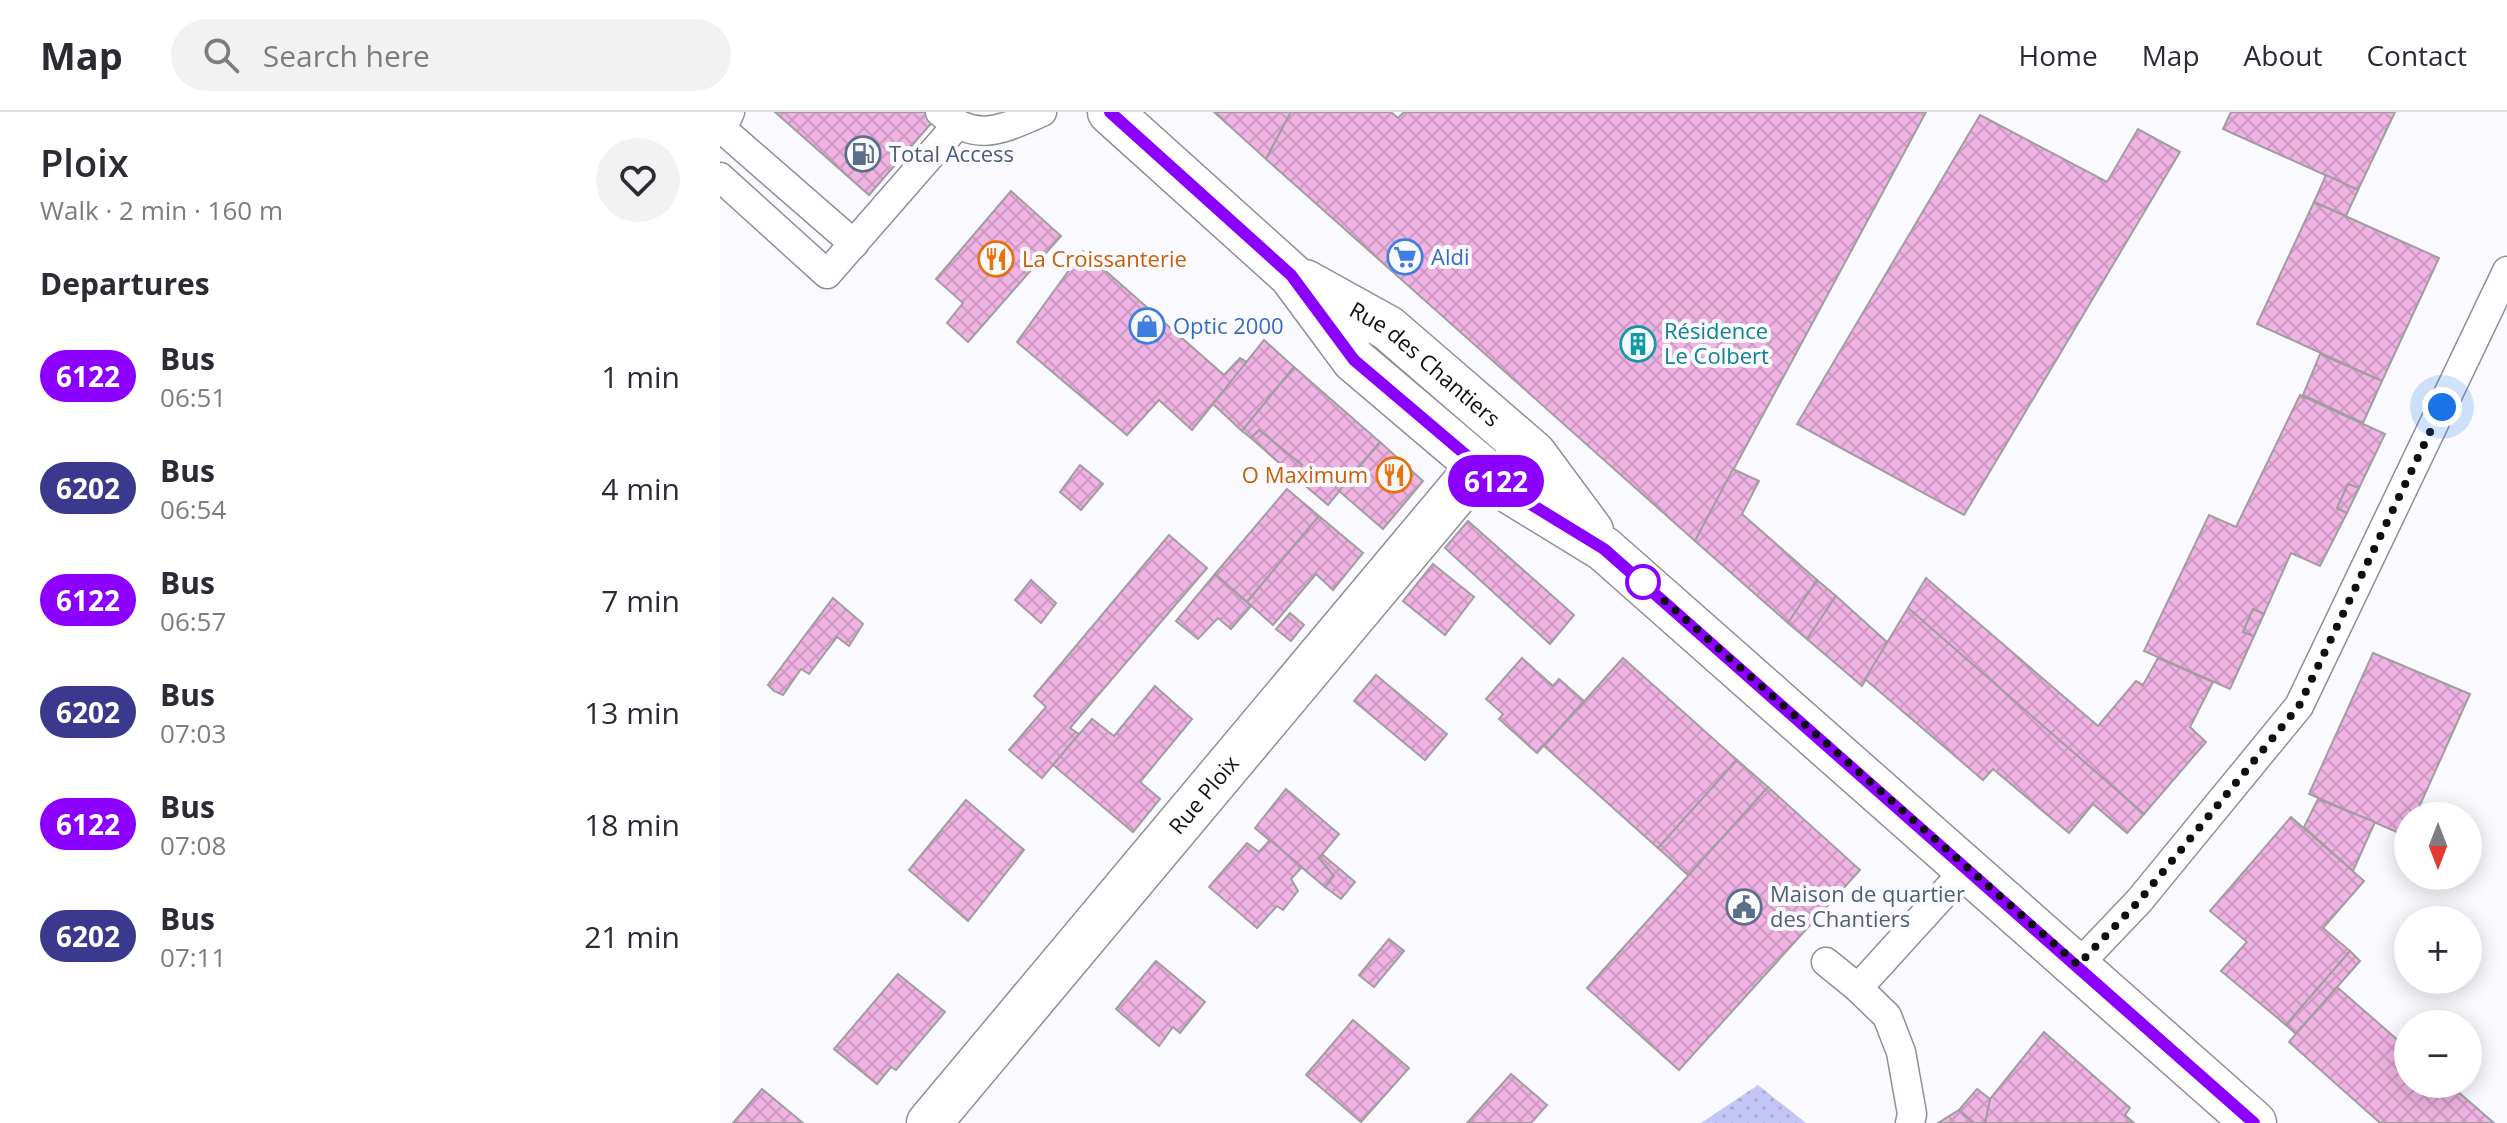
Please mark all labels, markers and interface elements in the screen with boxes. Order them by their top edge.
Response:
search box [171,19,731,91]
text: Map [40,29,123,81]
icon: search [199,33,243,77]
text: Search here [263,35,430,76]
text: Home [2019,36,2098,74]
text: Map [2142,36,2200,74]
text: About [2244,36,2322,74]
text: Contact [2366,36,2467,74]
fuel station icon: Total Access [844,135,882,173]
text: Ploix [40,136,129,188]
button: heart [596,138,680,222]
place label: Total Access [889,138,1014,168]
text: Walk · 2 min · 160 m [40,192,283,228]
supermarket icon: Aldi [1386,238,1424,276]
restaurant icon: La Croissanterie [977,240,1015,278]
place label: Aldi [1431,241,1469,271]
place label: La Croissanterie [1022,243,1187,273]
text: Departures [40,263,210,304]
street label: Rue des Chantiers [1345,294,1507,433]
shop icon: Optic 2000 [1128,307,1166,345]
place label: Optic 2000 [1173,310,1284,340]
place label: Résidence Le Colbert [1664,315,1769,370]
building icon: Résidence Le Colbert [1619,325,1657,363]
text: Bus [160,338,215,379]
text: 1 min [601,356,680,397]
text: 6122 [56,357,120,395]
text: 06:51 [160,379,226,415]
your location [2422,387,2462,427]
text: Bus [160,450,215,491]
line badge: 6122 [1440,455,1552,507]
restaurant icon: O Maximum [1375,456,1413,494]
place label: O Maximum [1242,459,1368,489]
text: 6122 [1464,462,1528,500]
text: 4 min [601,468,680,509]
text: 6202 [56,469,120,507]
text: 06:54 [160,491,226,527]
text: Bus [160,562,215,603]
unlabelled marker [1626,565,1660,599]
text: 7 min [601,580,680,621]
text: 6122 [56,581,120,619]
text: 06:57 [160,603,226,639]
text: Bus [160,674,215,715]
text: 13 min [584,692,680,733]
text: 6202 [56,693,120,731]
text: 07:03 [160,715,226,751]
street label: Rue Ploix [1161,748,1245,840]
text: Bus [160,786,215,827]
north arrow [2394,802,2482,890]
map controls [2394,802,2482,1098]
text: 18 min [584,804,680,845]
text: 6122 [56,805,120,843]
text: 07:08 [160,827,226,863]
place label: Maison de quartier des Chantiers [1770,878,1965,933]
public building icon: Maison de quartier des Chantiers [1725,888,1763,926]
text: Bus [160,898,215,939]
button: + [2394,906,2482,994]
text: 21 min [584,916,680,957]
text: 6202 [56,917,120,955]
text: 07:11 [160,939,226,975]
button: − [2394,1010,2482,1098]

